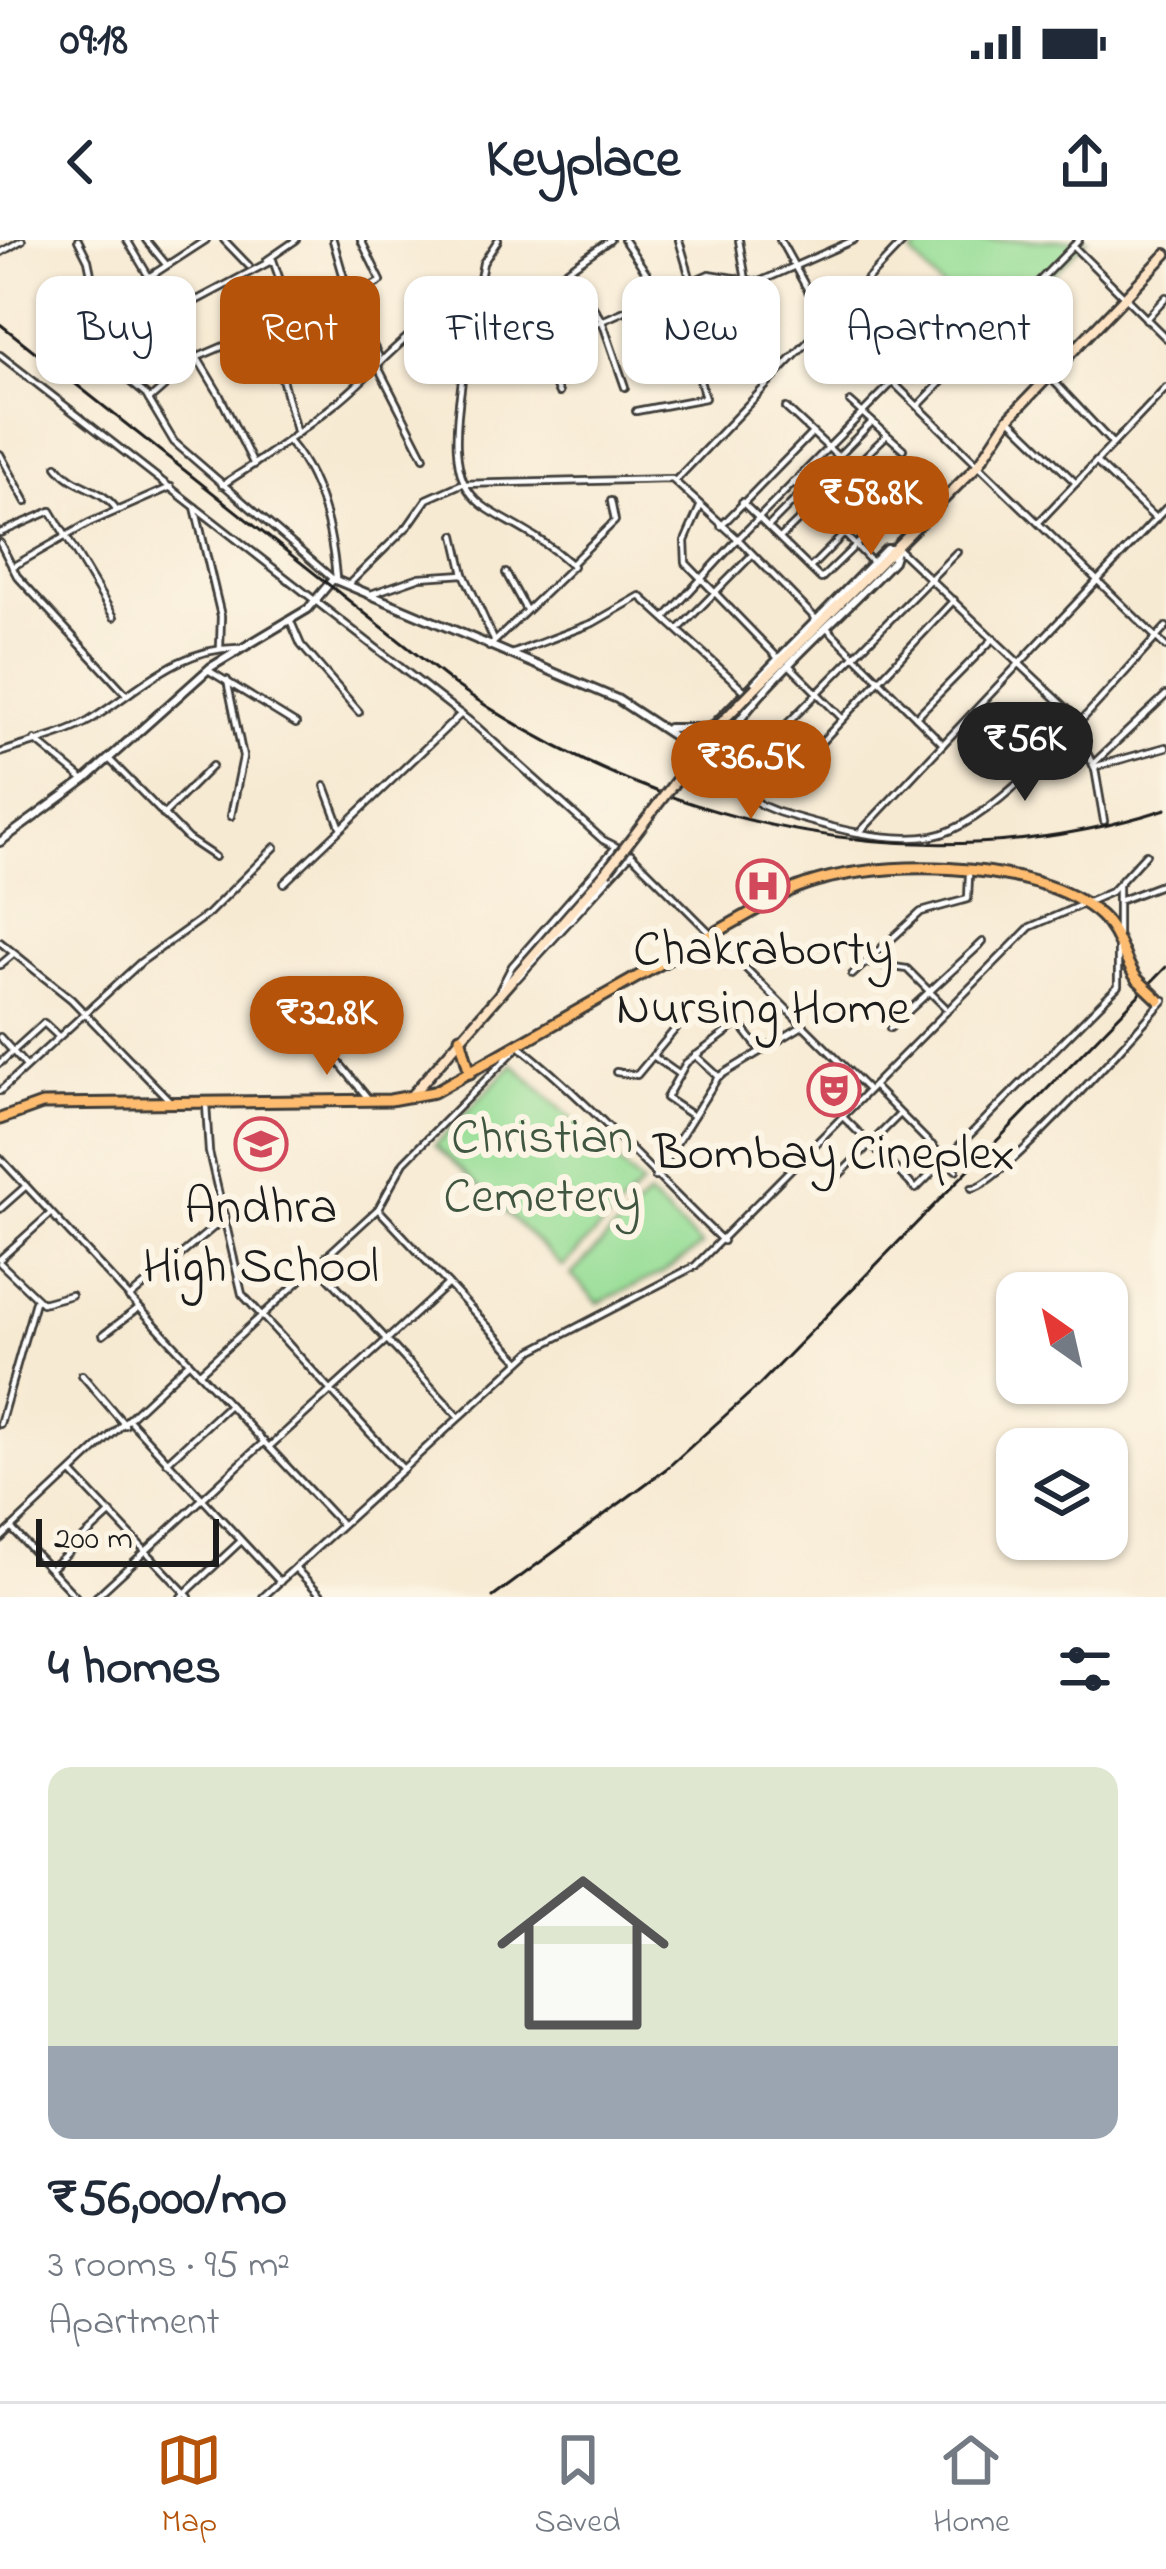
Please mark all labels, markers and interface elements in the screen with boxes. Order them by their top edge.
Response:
text: 09:18 [60,9,128,75]
text: Keyplace [486,123,680,201]
icon: back [48,129,114,195]
icon: share [1052,129,1118,195]
chip: Buy [36,276,196,384]
chip: Rent [220,276,380,384]
chip: Filters [404,276,598,384]
chip: New [622,276,780,384]
chip: Apartment [804,276,1073,384]
pin: ₹58.8K [773,456,969,558]
text: ₹58.8K [820,466,922,523]
pin: ₹56K [954,702,1096,804]
text: ₹56K [984,712,1066,769]
pin: ₹36.5K [653,720,849,822]
text: ₹36.5K [698,730,804,787]
hospital icon: Chakraborty Nursing Home [735,858,791,914]
place label: Chakraborty Nursing Home [616,914,910,1048]
pin: ₹32.8K [229,976,425,1078]
text: ₹32.8K [277,986,377,1043]
theatre icon: Bombay Cineplex [806,1062,862,1118]
park label: Christian Cemetery [443,1102,641,1236]
school or university icon: Andhra High School [233,1116,289,1172]
place label: Bombay Cineplex [651,1118,1015,1193]
place label: Andhra High School [143,1172,379,1306]
north arrow [996,1272,1128,1404]
map controls [996,1272,1128,1560]
button: layers [996,1428,1128,1560]
scale bar [36,1513,219,1566]
text: 200 m [54,1516,133,1564]
text: 4 homes [48,1632,221,1707]
icon: filters [1052,1636,1118,1702]
icon: home [475,1845,691,2061]
text: ₹56,000/mo [48,2163,287,2238]
text: 3 rooms · 95 m² [48,2238,290,2295]
text: Apartment [48,2295,220,2352]
tab: Map [156,2427,222,2547]
tab: Saved [535,2427,621,2547]
tab: Home [933,2427,1010,2547]

